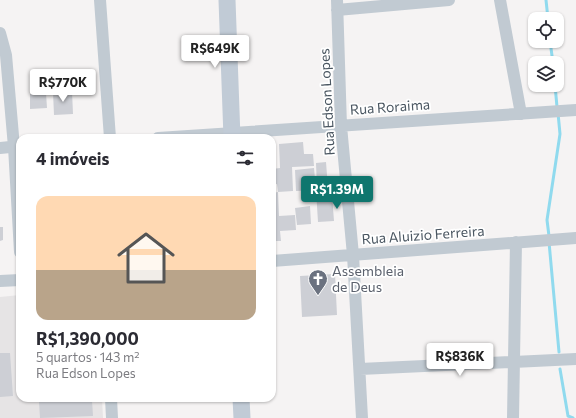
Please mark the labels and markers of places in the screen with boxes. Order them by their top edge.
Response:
pin: R$649K [182,35,248,69]
pin: R$770K [30,69,96,103]
pin: R$1.39M [300,176,374,210]
place label: Assembleia de Deus [332,262,404,295]
church icon: Assembleia de Deus [307,268,329,296]
pin: R$836K [427,343,493,377]

